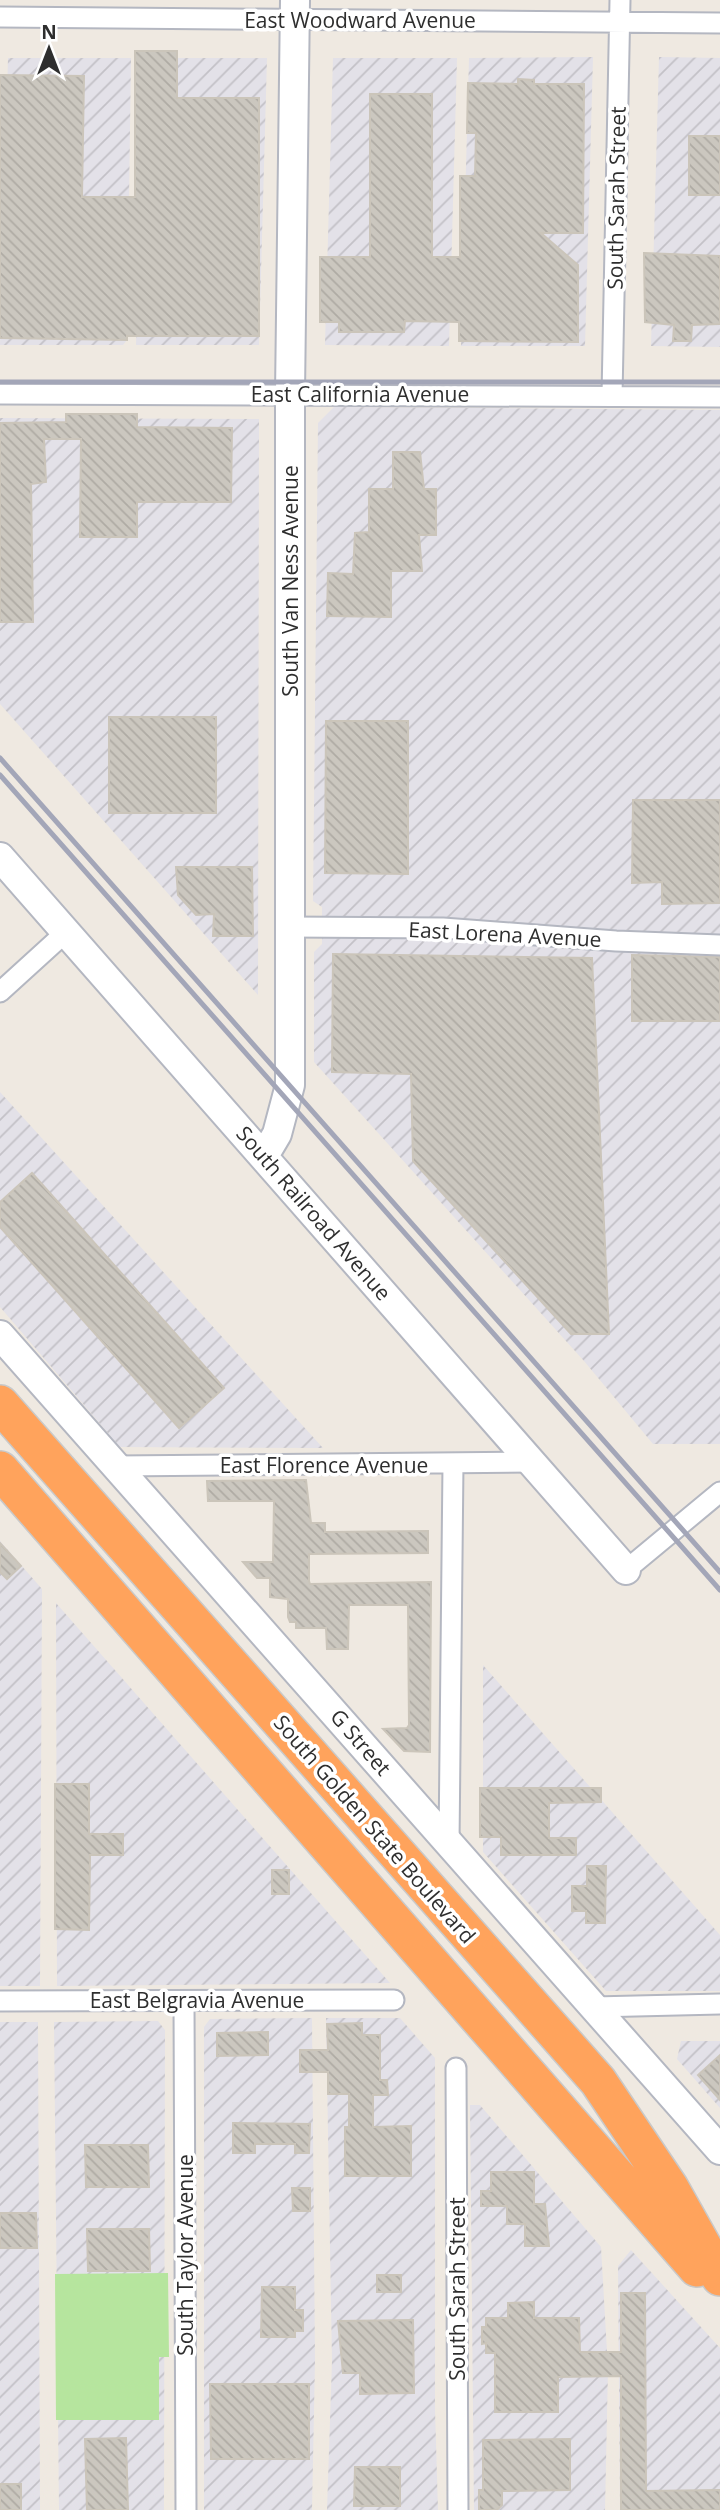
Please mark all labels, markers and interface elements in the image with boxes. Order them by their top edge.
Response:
street label: East Woodward Avenue [244,6,476,34]
north arrow [14,14,84,84]
text: N [41,19,57,45]
street label: South Sarah Street [600,106,632,290]
street label: East California Avenue [251,380,469,408]
street label: South Van Ness Avenue [276,465,304,697]
street label: East Lorena Avenue [408,915,602,953]
street label: South Railroad Avenue [230,1120,398,1306]
street label: East Florence Avenue [220,1451,428,1479]
street label: G Street [324,1703,398,1781]
street label: South Golden State Boulevard [268,1709,482,1949]
street label: East Belgravia Avenue [90,1986,304,2014]
street label: South Taylor Avenue [171,2154,199,2356]
street label: South Sarah Street [443,2197,471,2381]

